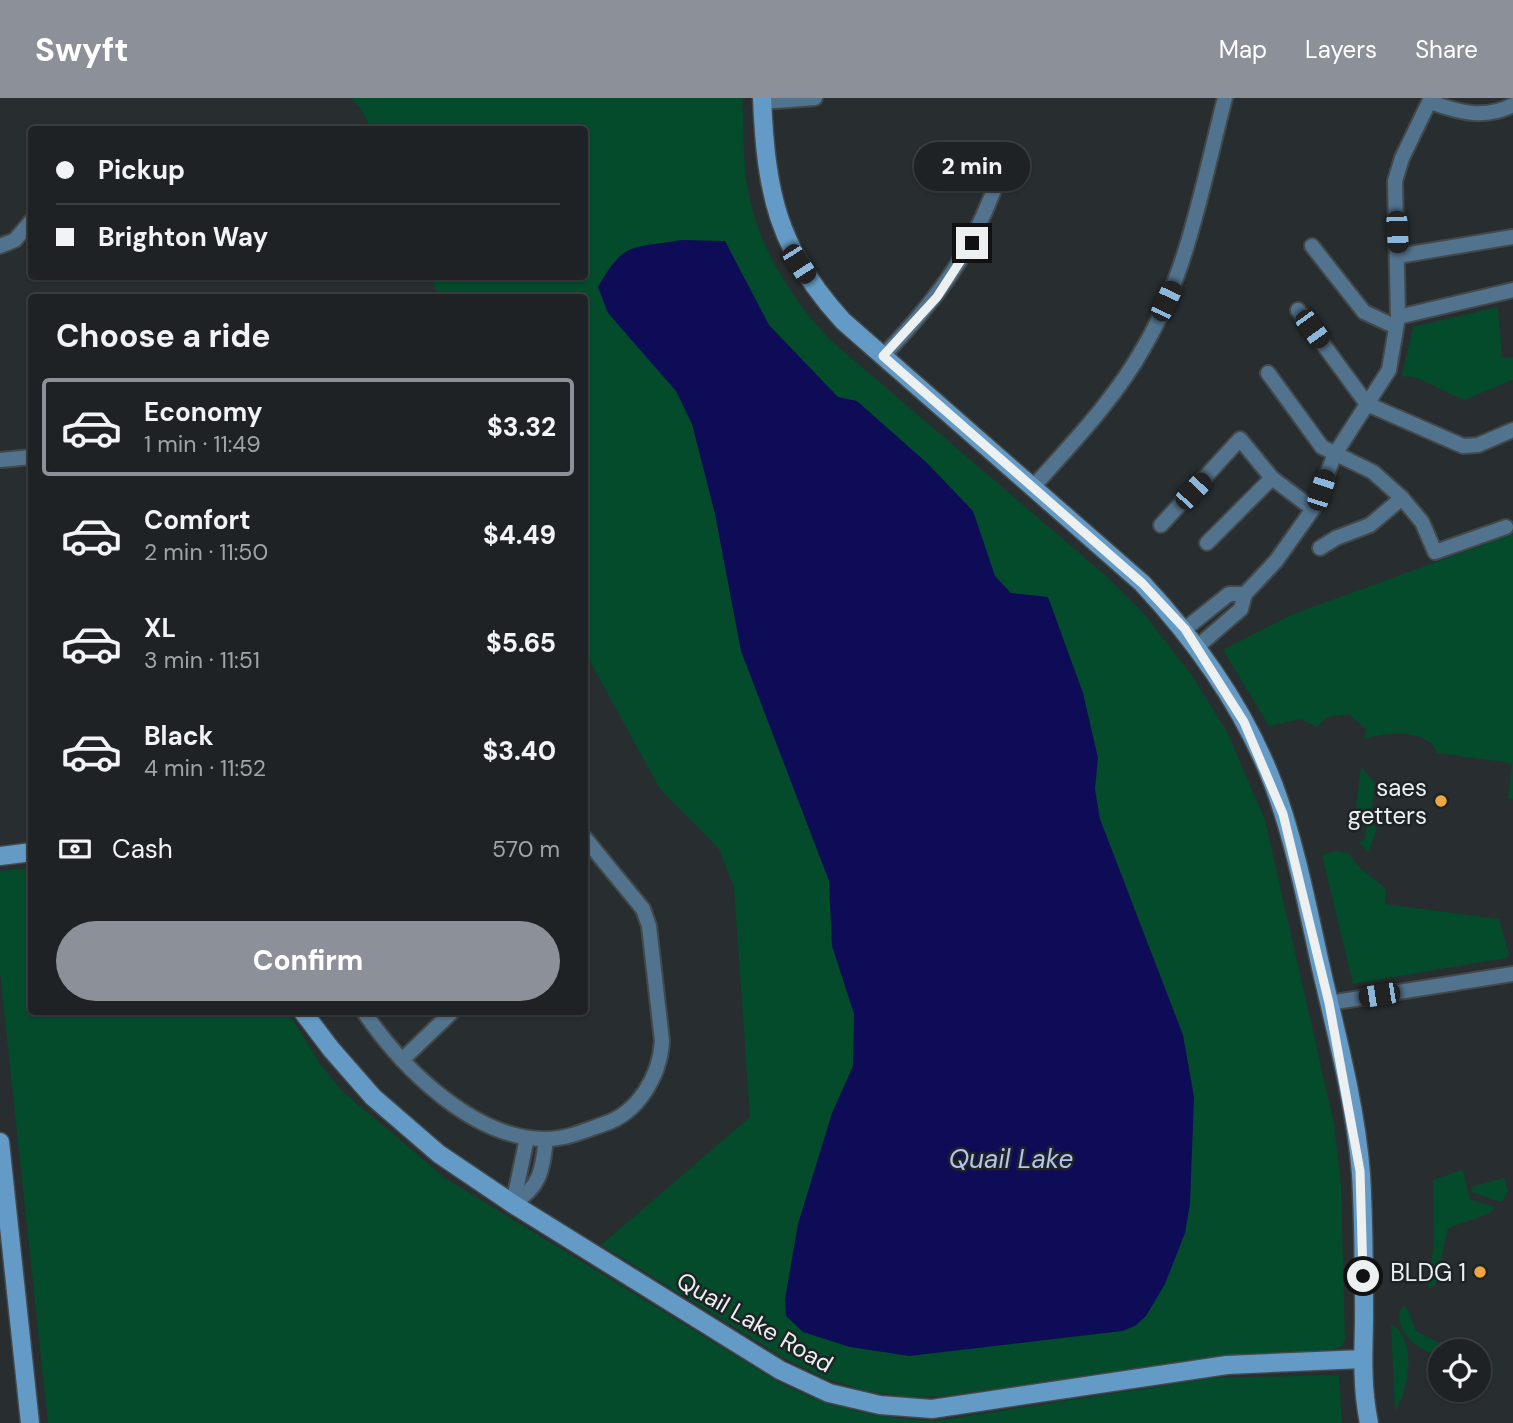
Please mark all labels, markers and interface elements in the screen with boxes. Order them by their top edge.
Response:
text: Swyft [35,28,128,71]
text: Map [1219,34,1267,65]
text: Layers [1305,34,1377,65]
text: Share [1415,34,1478,65]
callout: 2 min [914,142,1030,190]
text: 2 min [941,151,1003,181]
text: Pickup [98,153,185,187]
car [1386,210,1409,254]
text: Brighton Way [98,220,268,254]
route end [956,227,988,259]
car [779,241,820,287]
car [1148,278,1185,324]
car [1292,306,1333,352]
text: Choose a ride [56,315,271,357]
text: Economy [144,395,262,429]
icon: car [60,396,123,459]
text: $3.32 [487,410,556,444]
text: 1 min · 11:49 [144,429,261,459]
car [1305,467,1338,513]
car [1171,468,1216,514]
text: Comfort [144,503,250,537]
icon: car [60,504,123,567]
text: $4.49 [483,518,556,552]
text: 2 min · 11:50 [144,537,268,567]
text: XL [144,611,176,645]
icon: car [60,612,123,675]
text: $5.65 [486,626,556,660]
text: 3 min · 11:51 [144,645,260,675]
text: Black [144,719,214,753]
icon: car [60,720,123,783]
text: $3.40 [482,734,556,768]
text: 4 min · 11:52 [144,753,266,783]
place label: saes getters [1348,772,1427,831]
marker: saes getters [1433,793,1449,809]
icon: cash [56,830,94,868]
text: Cash [112,832,173,866]
text: 570 m [492,834,560,864]
button: Confirm [56,921,560,1001]
car [1357,981,1402,1009]
water label: Quail Lake [949,1142,1073,1176]
place label: BLDG 1 [1390,1257,1466,1288]
route start [1347,1260,1379,1292]
marker: BLDG 1 [1472,1264,1488,1280]
street label: Quail Lake Road [671,1265,839,1379]
map controls [1428,1339,1491,1402]
button: locate [1428,1339,1491,1402]

